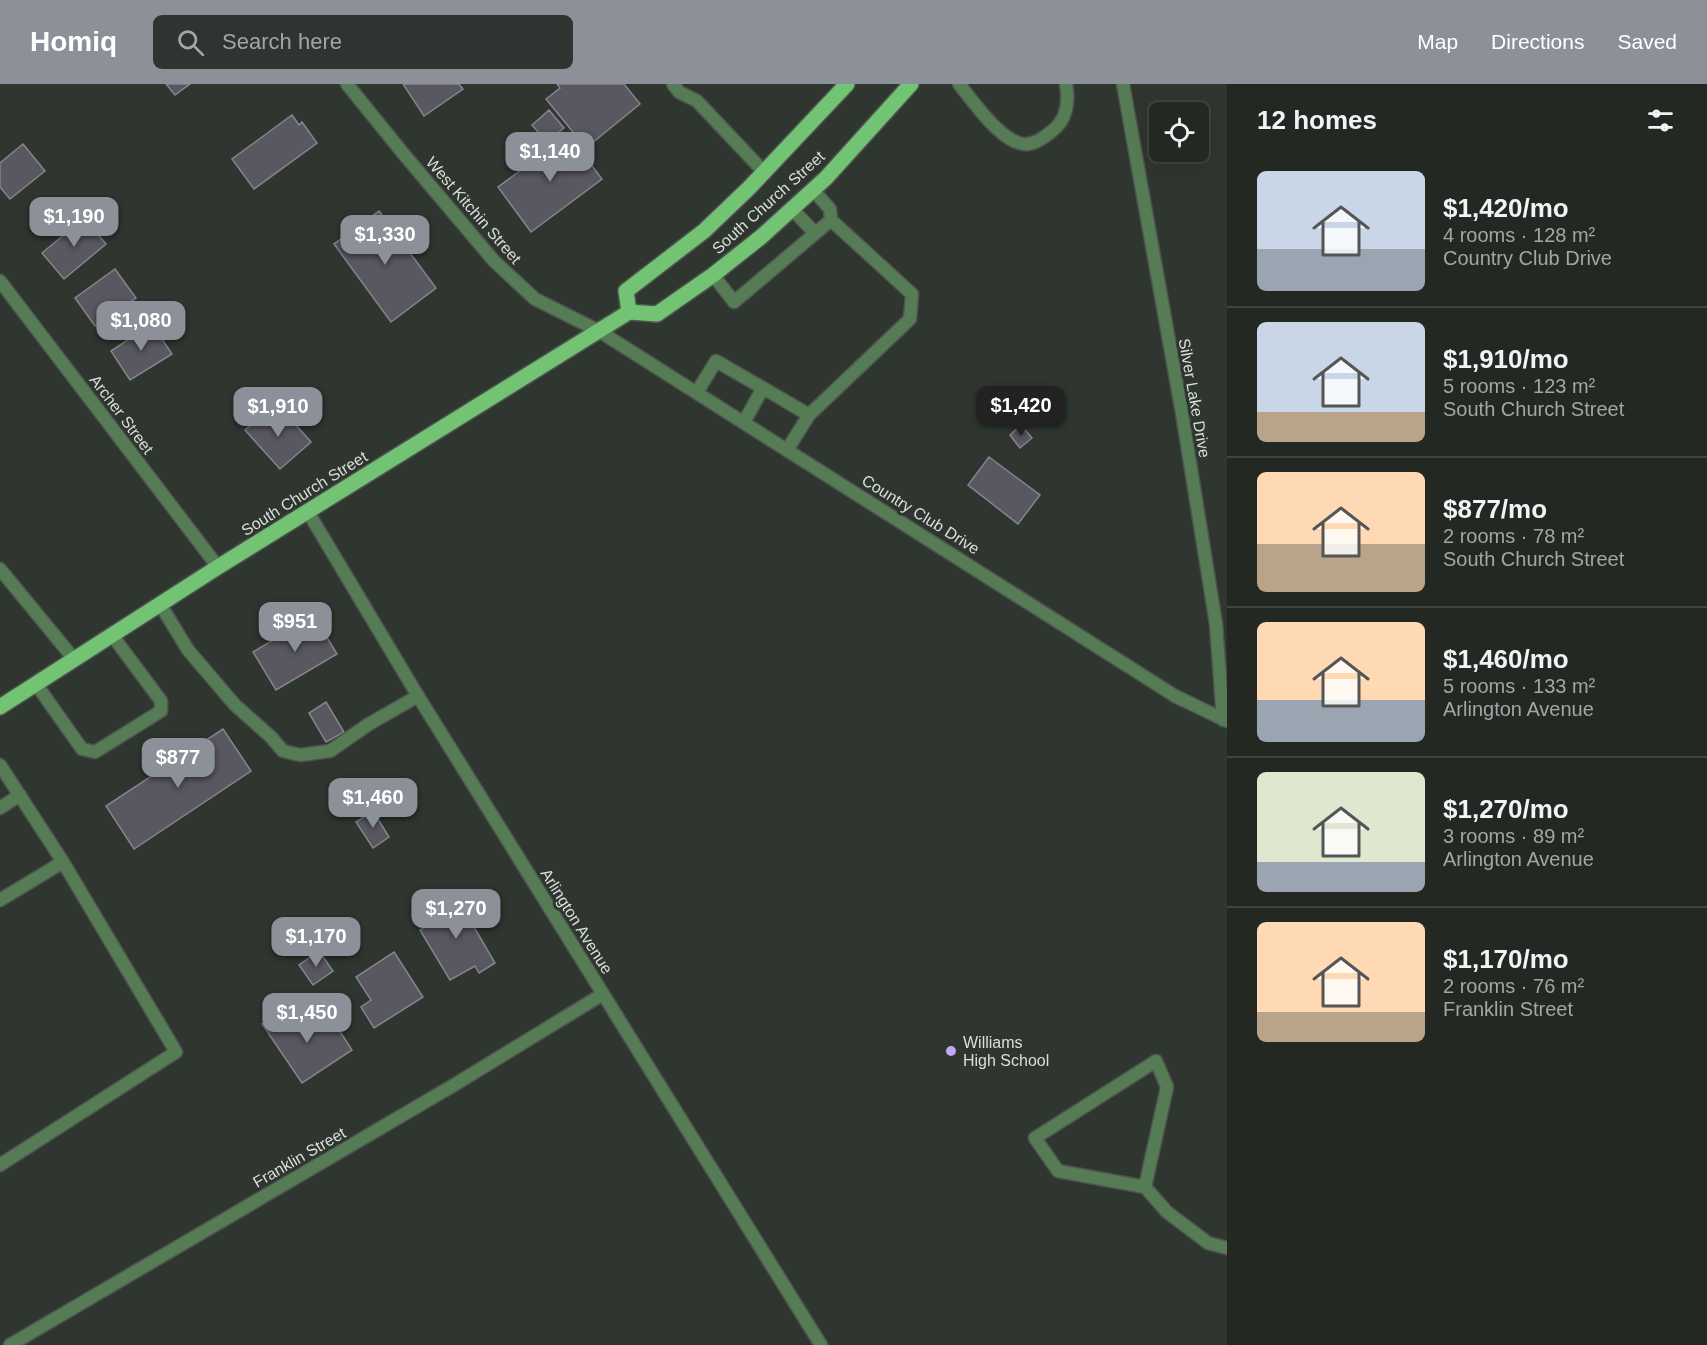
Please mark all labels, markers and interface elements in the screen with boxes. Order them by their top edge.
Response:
search box [153,15,573,69]
text: Homiq [30,26,117,57]
icon: search [174,26,207,59]
text: Search here [222,29,342,54]
text: Map [1417,30,1458,53]
text: Directions [1491,30,1584,53]
text: Saved [1617,30,1677,53]
map controls [1149,102,1209,162]
button: locate [1149,102,1209,162]
icon: filters [1644,104,1677,137]
text: 12 homes [1257,105,1377,135]
pin: $1,140 [501,132,599,183]
text: $1,140 [519,140,581,162]
street label: South Church Street [709,147,828,257]
street label: West Kitchin Street [423,154,525,268]
text: $1,420/mo [1443,193,1569,223]
icon: home [1305,195,1377,267]
pin: $1,190 [25,197,123,248]
text: $1,190 [43,205,105,227]
pin: $1,330 [336,215,434,266]
text: $1,330 [354,223,416,245]
text: 4 rooms · 128 m² [1443,224,1595,246]
text: Country Club Drive [1443,247,1612,269]
pin: $1,080 [92,301,190,352]
text: $1,080 [110,309,172,331]
street label: Silver Lake Drive [1176,337,1213,459]
text: $1,910/mo [1443,344,1569,374]
icon: home [1305,346,1377,418]
street label: Archer Street [86,372,157,457]
text: 5 rooms · 123 m² [1443,375,1595,397]
pin: $1,420 [972,386,1070,437]
pin: $1,910 [229,387,327,438]
text: $1,420 [990,394,1052,416]
text: $1,910 [247,395,309,417]
text: South Church Street [1443,398,1624,420]
street label: South Church Street [238,448,371,539]
street label: Country Club Drive [859,471,983,557]
text: $877/mo [1443,494,1547,524]
icon: home [1305,496,1377,568]
text: 2 rooms · 78 m² [1443,525,1584,547]
text: South Church Street [1443,548,1624,570]
pin: $951 [259,602,331,653]
text: $951 [273,610,317,632]
text: $1,460/mo [1443,644,1569,674]
icon: home [1305,646,1377,718]
text: 5 rooms · 133 m² [1443,675,1595,697]
text: Arlington Avenue [1443,698,1594,720]
pin: $877 [142,738,214,789]
text: $877 [156,746,200,768]
pin: $1,460 [324,778,422,829]
text: $1,460 [342,786,404,808]
text: $1,270/mo [1443,794,1569,824]
icon: home [1305,796,1377,868]
text: 3 rooms · 89 m² [1443,825,1584,847]
text: Arlington Avenue [1443,848,1594,870]
street label: Arlington Avenue [537,866,616,977]
pin: $1,270 [407,889,505,940]
text: $1,270 [425,897,487,919]
pin: $1,170 [267,917,365,968]
text: $1,170 [285,925,347,947]
text: $1,170/mo [1443,944,1569,974]
icon: home [1305,946,1377,1018]
text: 2 rooms · 76 m² [1443,975,1584,997]
pin: $1,450 [258,993,356,1044]
text: Franklin Street [1443,998,1573,1020]
text: $1,450 [276,1001,338,1023]
place label: Williams High School [963,1034,1049,1069]
marker: Williams High School [944,1044,958,1058]
street label: Franklin Street [250,1124,349,1191]

